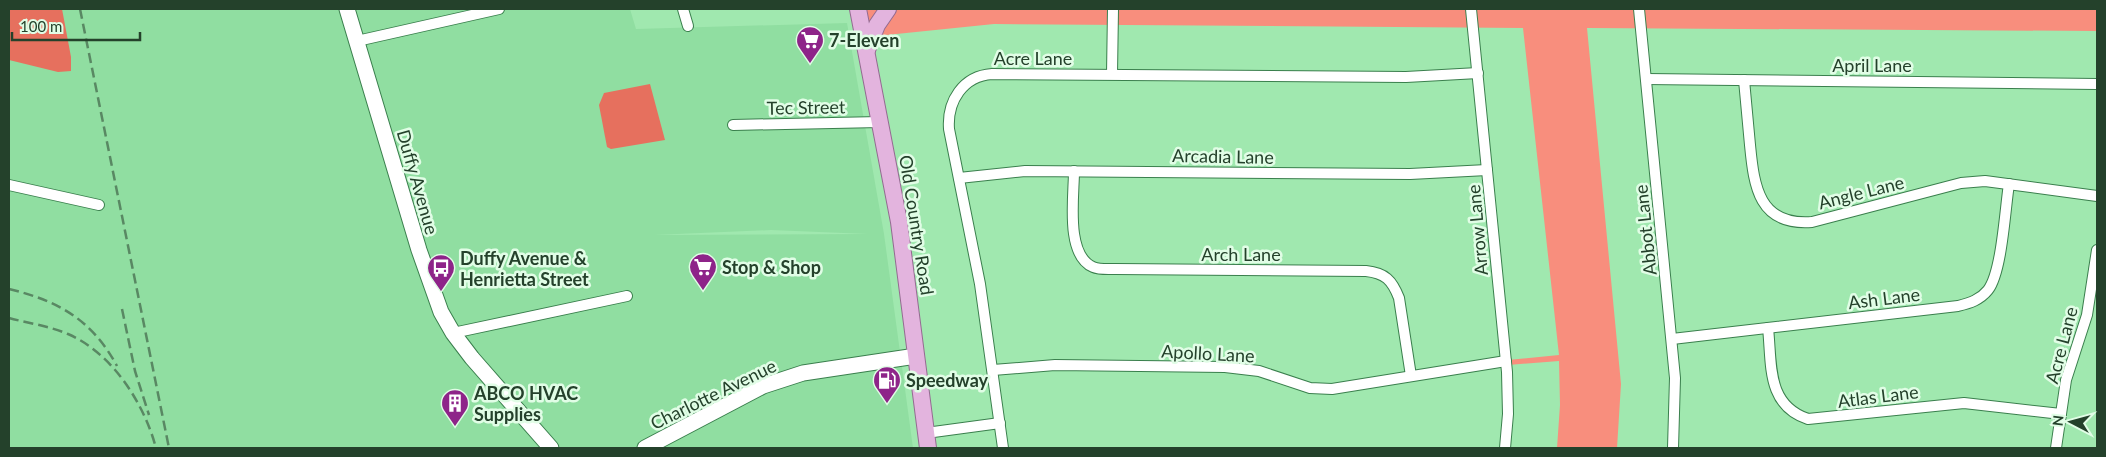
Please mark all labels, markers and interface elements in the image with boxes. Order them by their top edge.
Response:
scale bar [12,10,140,42]
text: 100 m [20,17,62,35]
supermarket icon: 7-Eleven [795,25,825,64]
place label: 7-Eleven [829,29,899,51]
street label: Acre Lane [994,47,1072,69]
street label: April Lane [1832,54,1912,76]
street label: Tec Street [767,95,846,119]
street label: Duffy Avenue [393,127,443,237]
street label: Arcadia Lane [1172,144,1274,168]
street label: Old Country Road [895,153,939,297]
street label: Angle Lane [1816,171,1906,213]
street label: Arrow Lane [1462,184,1492,276]
street label: Abbot Lane [1629,184,1661,276]
street label: Arch Lane [1201,243,1281,265]
place label: Duffy Avenue & Henrietta Street [460,247,589,290]
supermarket icon: Stop & Shop [688,252,718,291]
bus stop icon: Duffy Avenue & Henrietta Street [426,253,456,292]
place label: Stop & Shop [722,256,821,278]
street label: Ash Lane [1847,283,1921,313]
street label: Acre Lane [2040,304,2082,386]
street label: Apollo Lane [1161,340,1255,366]
street label: Charlotte Avenue [647,354,779,434]
fuel station icon: Speedway [872,365,902,404]
place label: Speedway [906,369,989,391]
street label: Atlas Lane [1836,380,1920,412]
place label: ABCO HVAC Supplies [473,382,578,425]
building icon: ABCO HVAC Supplies [440,388,470,427]
north arrow [2046,397,2096,447]
text: N [2049,414,2067,427]

